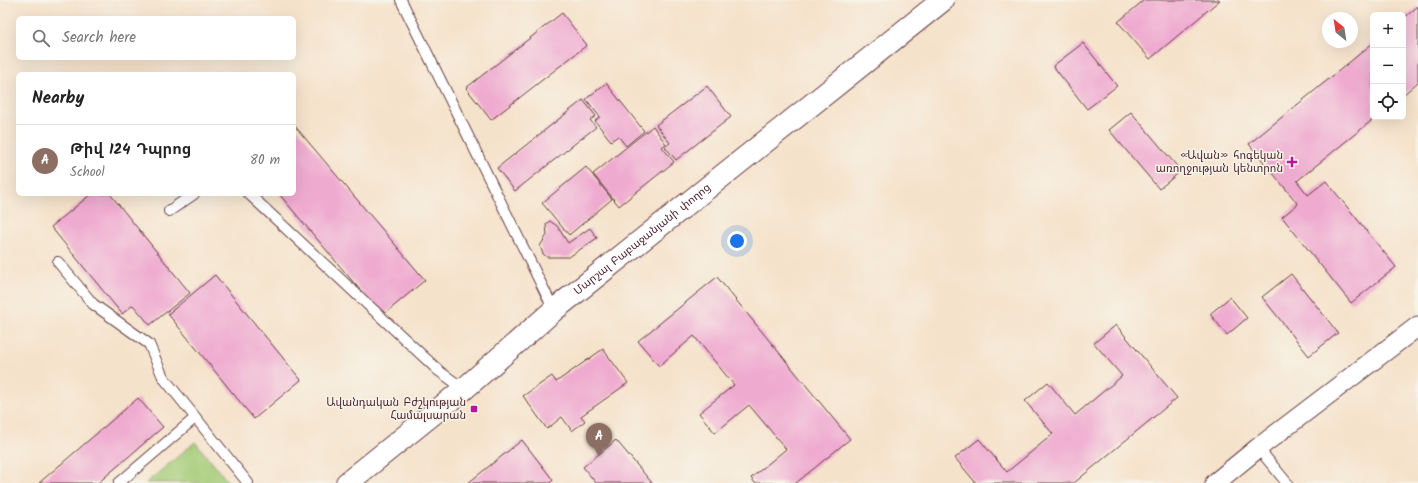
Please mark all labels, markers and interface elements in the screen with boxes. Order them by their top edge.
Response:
north arrow [1322,12,1358,48]
map controls [1370,12,1406,120]
button: + [1370,12,1406,48]
search box [16,16,296,60]
text: Search here [62,26,136,50]
icon: search [30,27,52,49]
button: − [1370,48,1406,84]
button: locate [1370,84,1406,120]
text: Nearby [32,85,84,112]
text: Թիվ 124 Դպրոց [70,138,191,162]
place label: «Ավան» հոգեկան առողջության կենտրոն [1156,147,1283,178]
text: A [41,150,49,171]
text: 80 m [250,150,280,171]
marker: «Ավան» հոգեկան առողջության կենտրոն [1286,156,1298,168]
text: School [70,162,105,183]
street label: Մարշալ Բաբաջանյանի փողոց [570,179,715,300]
your location [727,231,747,251]
place label: Ավանդական Բժշկության Համալսարան [326,394,466,425]
marker: Ավանդական Բժշկության Համալսարան [469,404,479,414]
pin: A [586,423,612,456]

